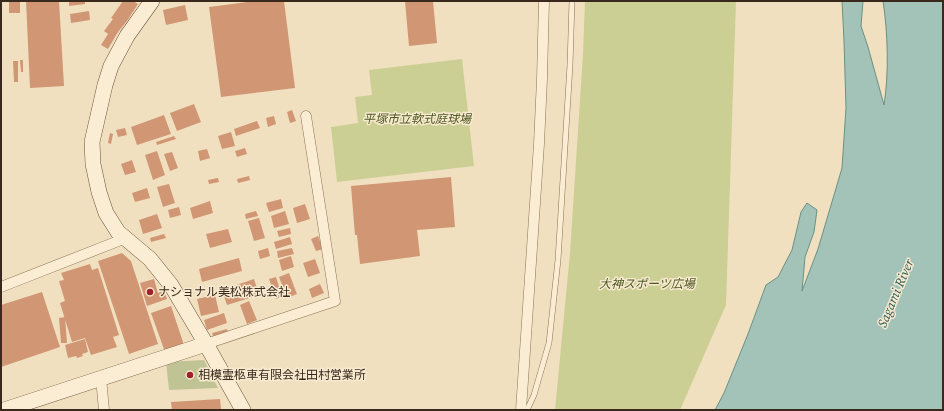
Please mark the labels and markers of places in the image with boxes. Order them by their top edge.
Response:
place label: ナショナル美松株式会社 [158,284,290,300]
marker: ナショナル美松株式会社 [145,287,155,297]
place label: 相模霊柩車有限会社田村営業所 [198,367,366,383]
marker: 相模霊柩車有限会社田村営業所 [185,370,195,380]

